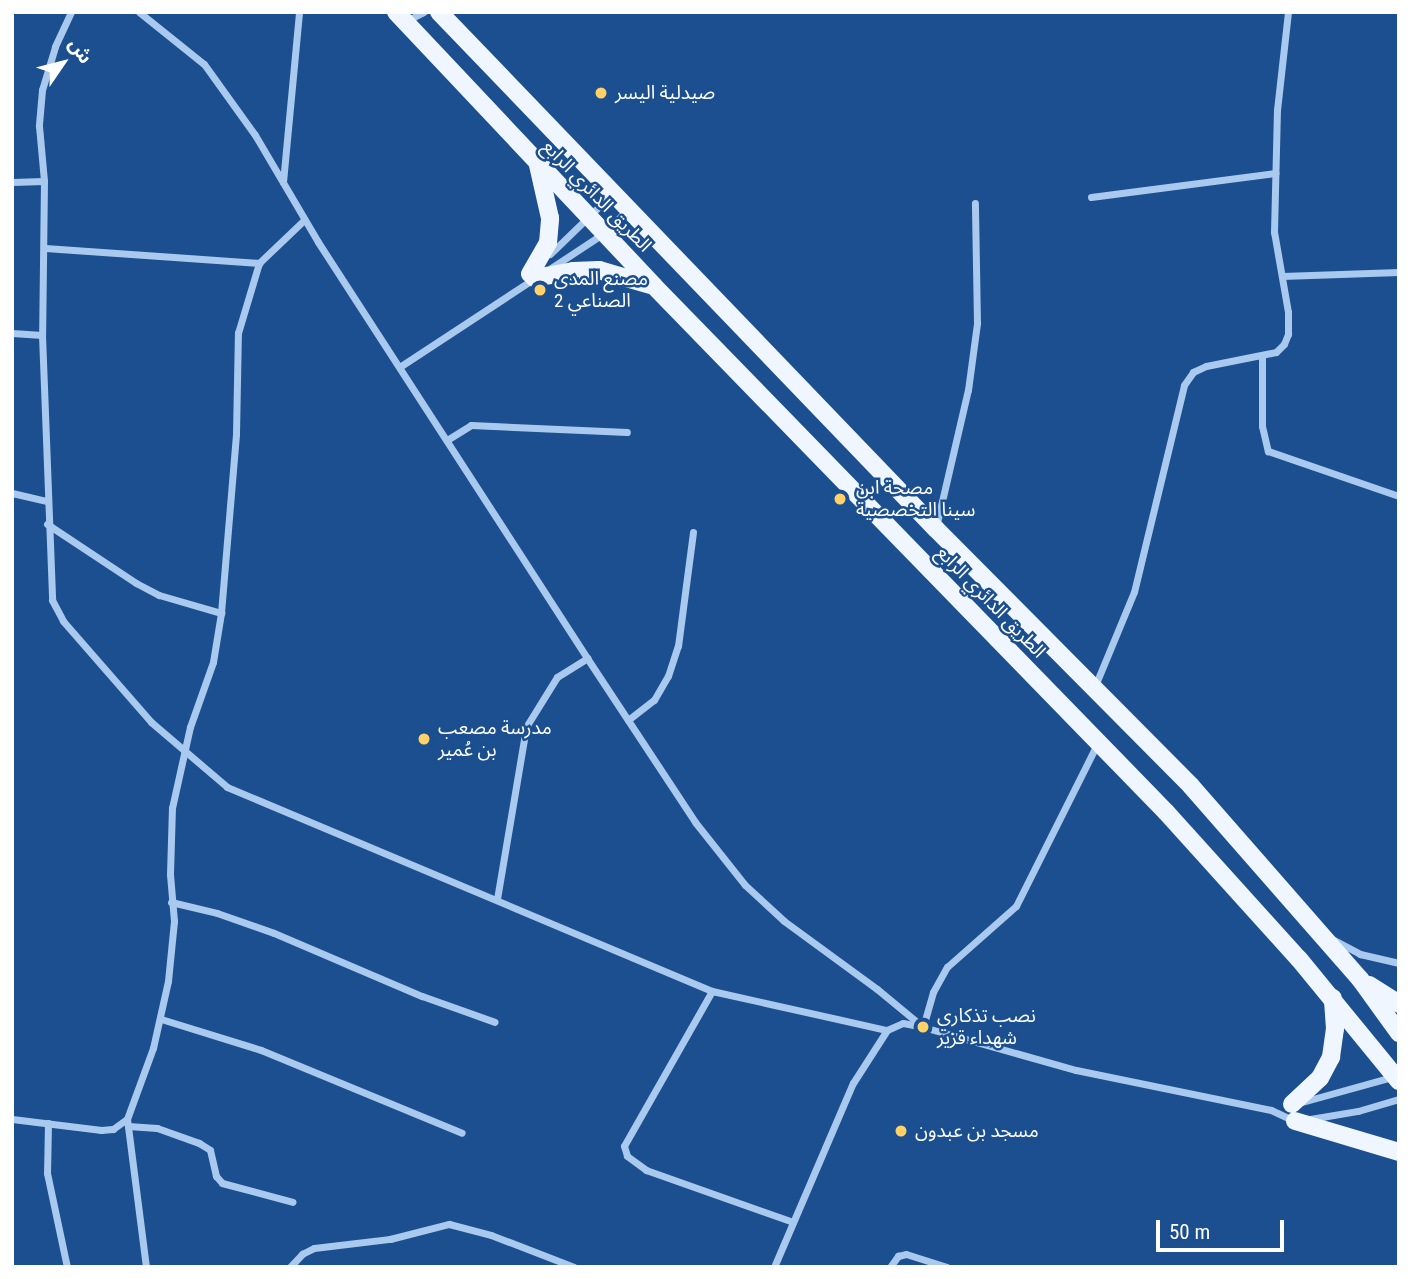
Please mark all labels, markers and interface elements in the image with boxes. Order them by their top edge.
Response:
north arrow [28,28,98,98]
text: ش [64,33,97,68]
place label: صيدلية اليسر [615,82,715,104]
marker: صيدلية اليسر [593,85,609,101]
street label: الطريق الدائري الرابع [538,135,656,257]
place label: مصنع المدى الصناعي 2 [554,268,648,312]
marker: مصنع المدى الصناعي 2 [532,282,548,298]
place label: مصحة ابن سينا التخصصية [856,477,975,521]
marker: مصحة ابن سينا التخصصية [830,489,850,509]
street label: الطريق الدائري الرابع [932,541,1050,663]
place label: مدرسة مصعب بن عُمير [438,717,552,761]
marker: مدرسة مصعب بن عُمير [416,731,432,747]
place label: نصب تذكاري شهداء قزير [937,1005,1036,1049]
marker: نصب تذكاري شهداء قزير [915,1019,931,1035]
place label: مسجد بن عبدون [915,1120,1039,1142]
marker: مسجد بن عبدون [893,1123,909,1139]
scale bar [1159,1206,1287,1250]
text: 50 m [1169,1220,1210,1244]

